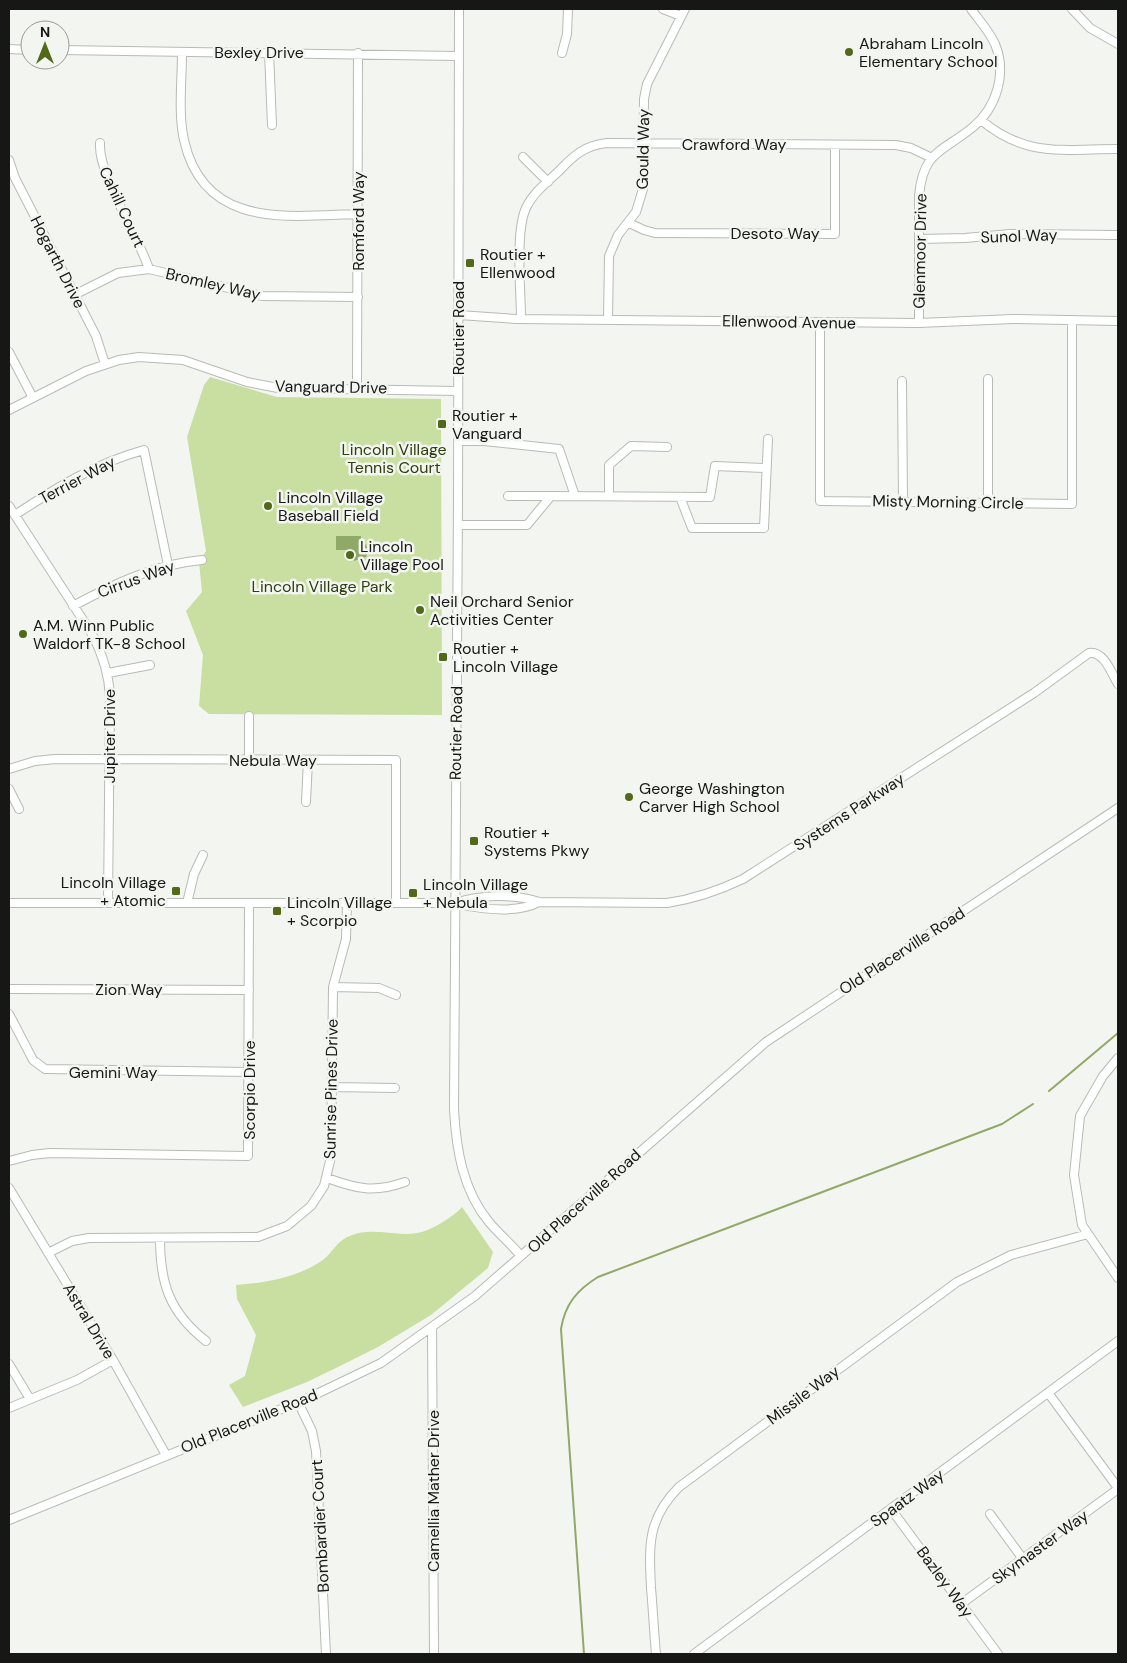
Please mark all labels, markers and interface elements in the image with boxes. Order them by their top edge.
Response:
north arrow [20,20,70,70]
text: N [40,23,50,41]
place label: Abraham Lincoln Elementary School [859,33,997,72]
street label: Bexley Drive [214,42,304,63]
marker: Abraham Lincoln Elementary School [843,46,855,58]
street label: Gould Way [632,108,654,190]
street label: Crawford Way [682,134,786,155]
street label: Cahill Court [94,163,150,251]
street label: Romford Way [348,171,369,271]
street label: Glenmoor Drive [908,193,932,309]
street label: Hogarth Drive [26,212,90,312]
street label: Desoto Way [730,223,820,244]
street label: Sunol Way [980,224,1058,248]
place label: Routier + Ellenwood [480,244,555,283]
marker: Routier + Ellenwood [464,257,476,269]
street label: Bromley Way [164,263,263,305]
street label: Routier Road [448,281,469,375]
street label: Ellenwood Avenue [722,310,856,334]
street label: Vanguard Drive [275,376,387,398]
place label: Routier + Vanguard [452,405,522,444]
marker: Routier + Vanguard [436,418,448,430]
park label: Lincoln Village Tennis Court [341,439,447,478]
street label: Terrier Way [35,451,119,509]
place label: Lincoln Village Baseball Field [278,487,383,526]
street label: Misty Morning Circle [872,490,1024,514]
marker: Lincoln Village Baseball Field [262,500,274,512]
place label: Lincoln Village Pool [360,536,444,575]
marker: Lincoln Village Pool [344,549,356,561]
street label: Cirrus Way [94,555,178,603]
park label: Lincoln Village Park [251,576,393,597]
place label: Neil Orchard Senior Activities Center [430,591,574,630]
marker: Neil Orchard Senior Activities Center [414,604,426,616]
place label: A.M. Winn Public Waldorf TK-8 School [33,615,185,654]
marker: A.M. Winn Public Waldorf TK-8 School [17,628,29,640]
place label: Routier + Lincoln Village [453,638,558,677]
marker: Routier + Lincoln Village [437,651,449,663]
street label: Routier Road [445,686,467,780]
street label: Jupiter Drive [99,689,120,783]
street label: Nebula Way [229,750,317,771]
street label: Systems Parkway [790,768,908,856]
place label: George Washington Carver High School [639,778,785,817]
marker: George Washington Carver High School [623,791,635,803]
place label: Routier + Systems Pkwy [484,822,590,861]
marker: Routier + Systems Pkwy [468,835,480,847]
place label: Lincoln Village + Atomic [61,872,166,911]
place label: Lincoln Village + Nebula [423,874,528,913]
marker: Lincoln Village + Atomic [170,885,182,897]
marker: Lincoln Village + Nebula [407,887,419,899]
place label: Lincoln Village + Scorpio [287,892,392,931]
street label: Old Placerville Road [835,902,969,1000]
marker: Lincoln Village + Scorpio [271,905,283,917]
street label: Zion Way [95,979,163,1000]
street label: Sunrise Pines Drive [319,1019,343,1159]
street label: Scorpio Drive [239,1040,260,1140]
street label: Gemini Way [69,1062,157,1083]
street label: Old Placerville Road [523,1144,645,1258]
street label: Astral Drive [58,1279,120,1363]
street label: Missile Way [762,1361,844,1429]
street label: Old Placerville Road [177,1384,321,1458]
street label: Camellia Mather Drive [423,1410,444,1572]
street label: Bombardier Court [306,1459,334,1593]
street label: Spaatz Way [866,1464,948,1532]
street label: Skymaster Way [988,1505,1092,1589]
street label: Bazley Way [912,1542,978,1622]

